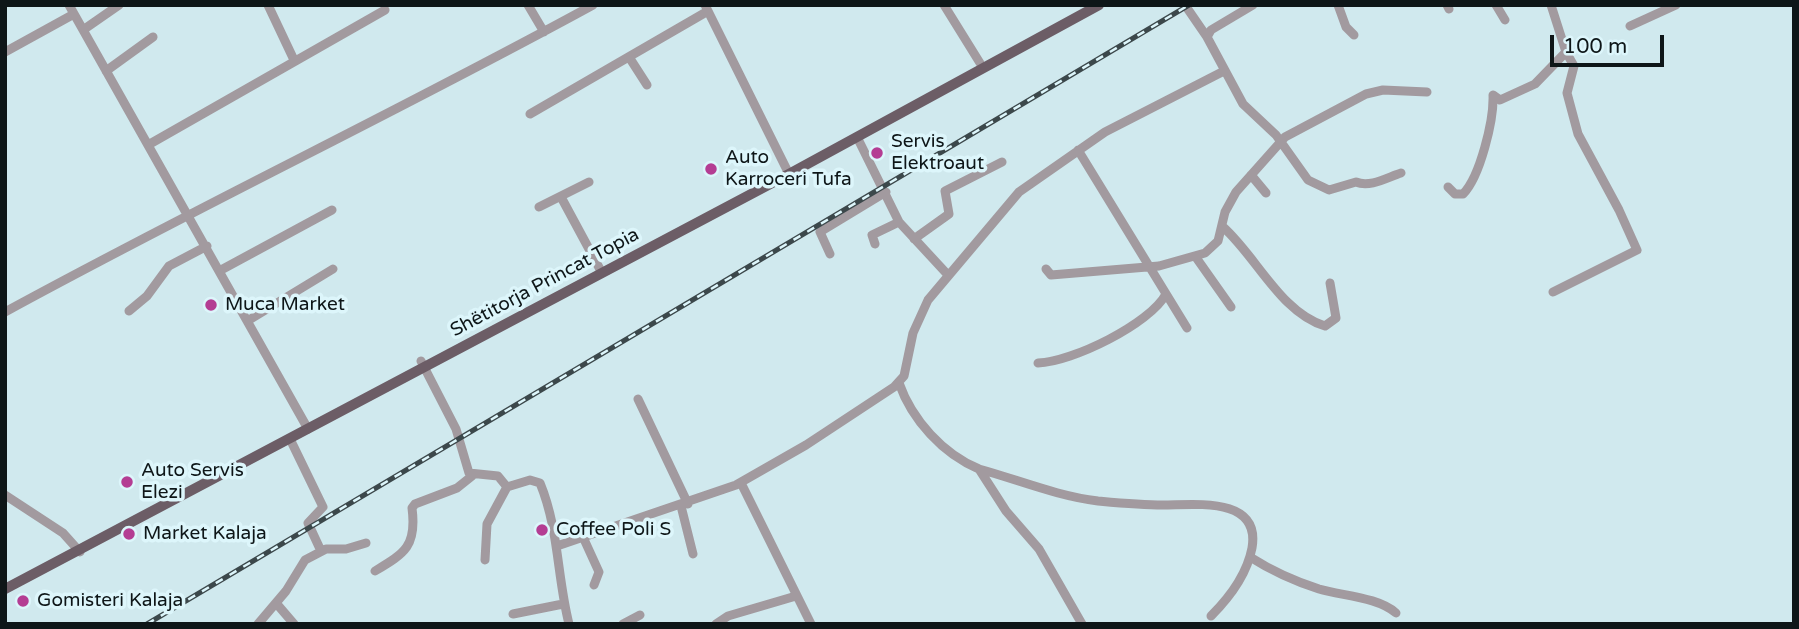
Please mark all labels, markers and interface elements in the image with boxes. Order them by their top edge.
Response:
scale bar [1554,21,1668,65]
text: 100 m [1563,34,1627,59]
place label: Servis Elektroaut [891,131,984,175]
marker: Servis Elektroaut [869,145,885,161]
place label: Auto Karroceri Tufa [725,147,852,191]
marker: Auto Karroceri Tufa [703,161,719,177]
street label: Shëtitorja Princat Topia [447,224,643,342]
place label: Muca Market [225,294,345,316]
marker: Muca Market [203,297,219,313]
place label: Auto Servis Elezi [141,460,244,504]
marker: Auto Servis Elezi [119,474,135,490]
place label: Coffee Poli S [556,519,671,541]
marker: Coffee Poli S [534,522,550,538]
place label: Market Kalaja [143,523,267,545]
marker: Market Kalaja [121,526,137,542]
place label: Gomisteri Kalaja [37,590,183,612]
marker: Gomisteri Kalaja [15,593,31,609]

